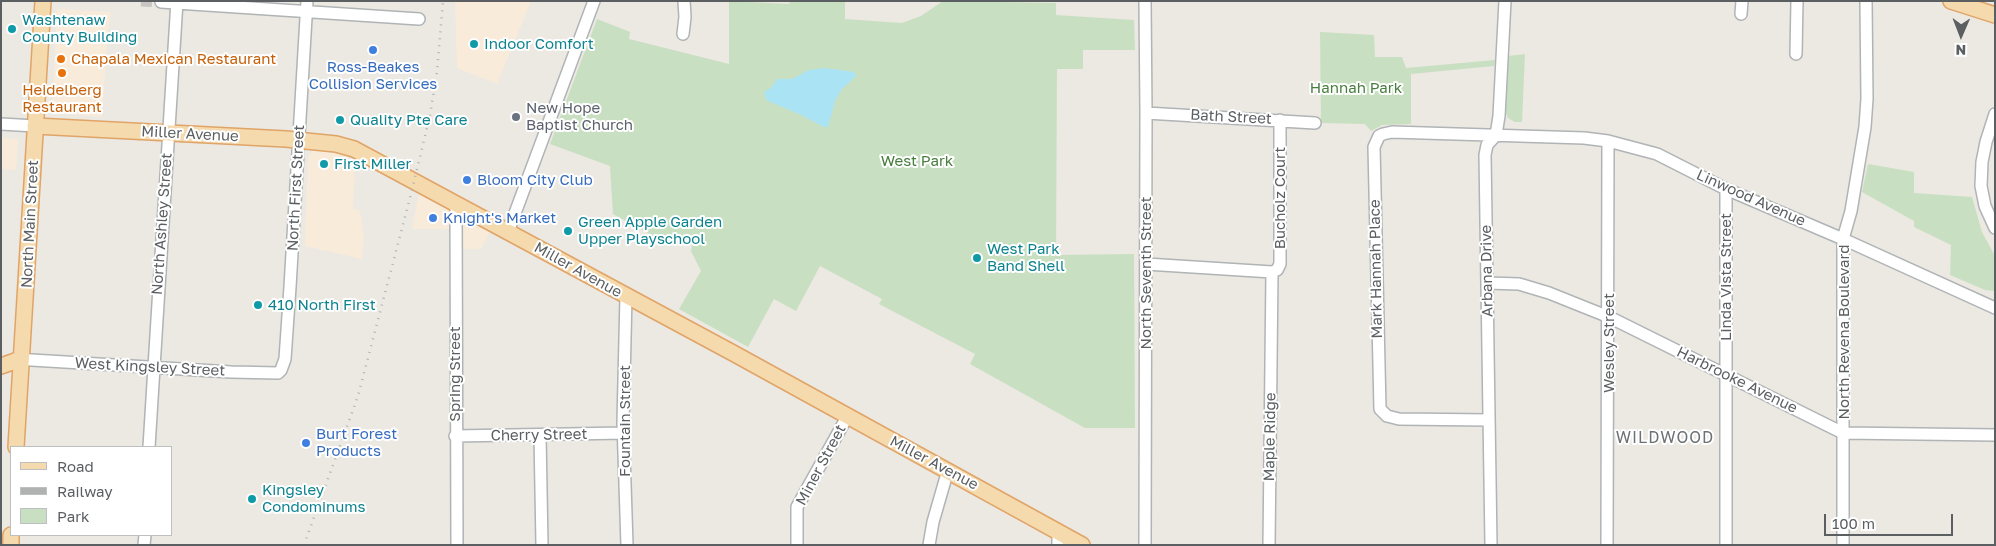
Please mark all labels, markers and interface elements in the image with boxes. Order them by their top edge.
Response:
north arrow [1936,10,1986,60]
place label: Washtenaw County Building [22,11,137,46]
marker: Washtenaw County Building [6,23,18,35]
place label: Indoor Comfort [484,35,594,53]
marker: Indoor Comfort [468,38,480,50]
text: N [1955,42,1966,59]
marker: Ross-Beakes Collision Services [367,44,379,56]
place label: Chapala Mexican Restaurant [71,50,276,68]
marker: Chapala Mexican Restaurant [55,53,67,65]
place label: Ross-Beakes Collision Services [309,58,437,93]
marker: Heidelberg Restaurant [56,67,68,79]
park label: Hannah Park [1310,79,1402,97]
place label: Heidelberg Restaurant [22,81,102,116]
place label: New Hope Baptist Church [526,99,633,134]
street label: Bath Street [1190,106,1272,128]
place label: Quality Pte Care [350,111,467,129]
marker: New Hope Baptist Church [510,111,522,123]
marker: Quality Pte Care [334,114,346,126]
street label: Miller Avenue [141,122,239,146]
street label: North First Street [284,124,308,252]
street label: Bucholz Court [1271,147,1289,249]
street label: North Ashley Street [148,152,176,296]
park label: West Park [881,152,953,170]
place label: First Miller [334,155,411,173]
marker: First Miller [318,158,330,170]
street label: North Main Street [18,159,42,289]
street label: Linwood Avenue [1694,166,1808,230]
place label: Bloom City Club [477,171,593,189]
marker: Bloom City Club [461,174,473,186]
street label: North Seventh Street [1137,197,1155,349]
street label: Mark Hannah Place [1366,199,1386,339]
place label: Knight's Market [443,209,556,227]
marker: Knight's Market [427,212,439,224]
place label: Green Apple Garden Upper Playschool [578,213,722,248]
street label: Linda Vista Street [1717,213,1735,341]
marker: Green Apple Garden Upper Playschool [562,225,574,237]
street label: Arbana Drive [1477,225,1497,317]
street label: Miller Avenue [531,238,625,302]
place label: West Park Band Shell [987,240,1065,275]
street label: North Revena Boulevard [1835,245,1853,419]
marker: West Park Band Shell [971,252,983,264]
street label: Wesley Street [1600,293,1618,393]
place label: 410 North First [268,296,376,314]
marker: 410 North First [252,299,264,311]
street label: Spring Street [446,326,464,422]
street label: Harbrooke Avenue [1674,343,1800,417]
street label: West Kingsley Street [74,354,226,380]
street label: Fountain Street [616,365,634,477]
street label: Maple Ridge [1260,392,1280,482]
street label: Miner Street [792,422,850,508]
place label: Burt Forest Products [316,425,397,460]
street label: Cherry Street [490,425,588,445]
district label: WILDWOOD [1615,428,1715,448]
street label: Miller Avenue [887,432,981,494]
marker: Burt Forest Products [300,437,312,449]
legend [10,446,172,536]
text: Road [57,457,94,475]
place label: Kingsley Condominums [262,481,365,516]
text: Railway [57,482,113,500]
marker: Kingsley Condominums [246,493,258,505]
scale bar [1826,504,1955,536]
text: Park [57,507,89,525]
text: 100 m [1832,514,1875,532]

